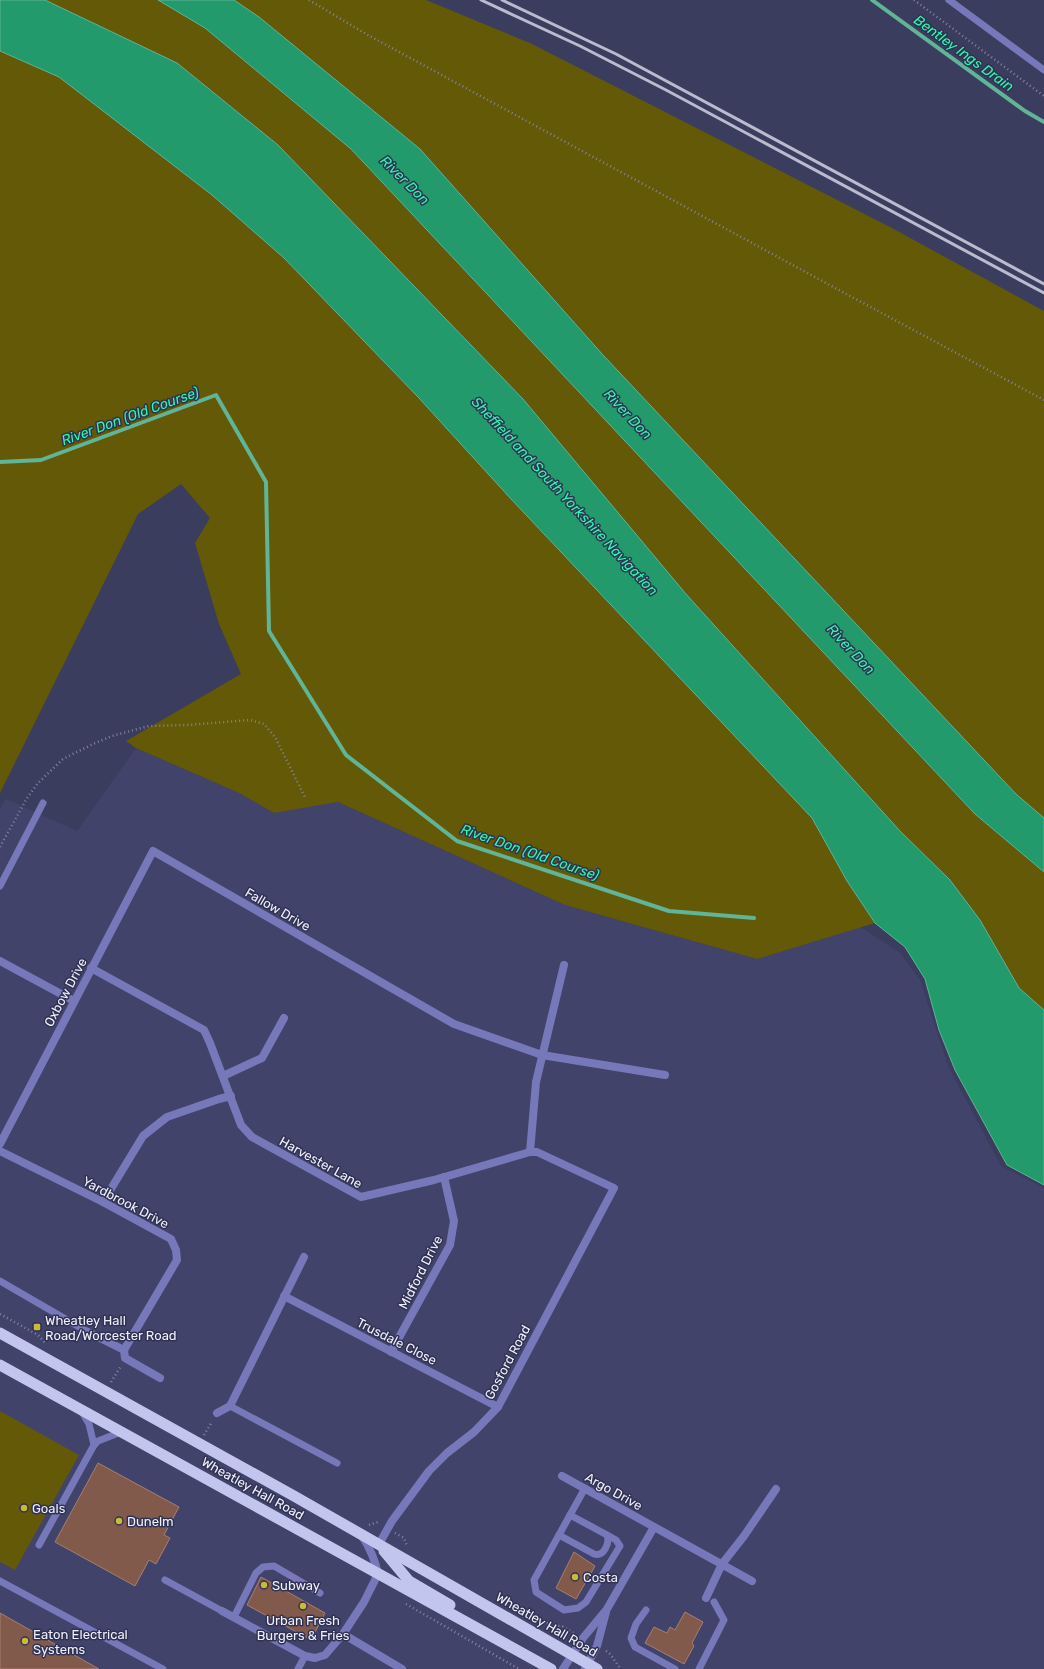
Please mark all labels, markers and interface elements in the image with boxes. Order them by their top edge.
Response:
water label: Bentley Ings Drain [911,12,1017,95]
water label: River Don [377,152,433,208]
water label: River Don (Old Course) [59,384,202,449]
water label: River Don [600,386,655,443]
water label: Sheffield and South Yorkshire Navigation [468,394,661,599]
water label: River Don [823,621,878,678]
water label: River Don (Old Course) [458,821,602,884]
street label: Fallow Drive [243,885,313,934]
street label: Oxbow Drive [41,955,90,1029]
street label: Harvester Lane [277,1134,365,1191]
street label: Yardbrook Drive [80,1173,171,1231]
street label: Midford Drive [395,1233,445,1312]
place label: Wheatley Hall Road/Worcester Road [45,1313,177,1343]
street label: Trusdale Close [354,1315,439,1368]
marker: Wheatley Hall Road/Worcester Road [32,1322,42,1332]
street label: Gosford Road [482,1323,533,1402]
street label: Wheatley Hall Road [199,1454,307,1523]
street label: Argo Drive [582,1470,645,1514]
place label: Goals [32,1501,66,1516]
marker: Goals [19,1503,29,1513]
place label: Dunelm [127,1514,174,1529]
marker: Dunelm [114,1516,124,1526]
place label: Costa [583,1570,618,1585]
marker: Costa [570,1572,580,1582]
place label: Subway [272,1578,320,1593]
marker: Subway [259,1580,269,1590]
street label: Wheatley Hall Road [493,1589,600,1660]
marker: Urban Fresh Burgers & Fries [298,1601,308,1611]
place label: Urban Fresh Burgers & Fries [257,1613,350,1644]
place label: Eaton Electrical Systems [33,1627,128,1657]
marker: Eaton Electrical Systems [20,1636,30,1646]

